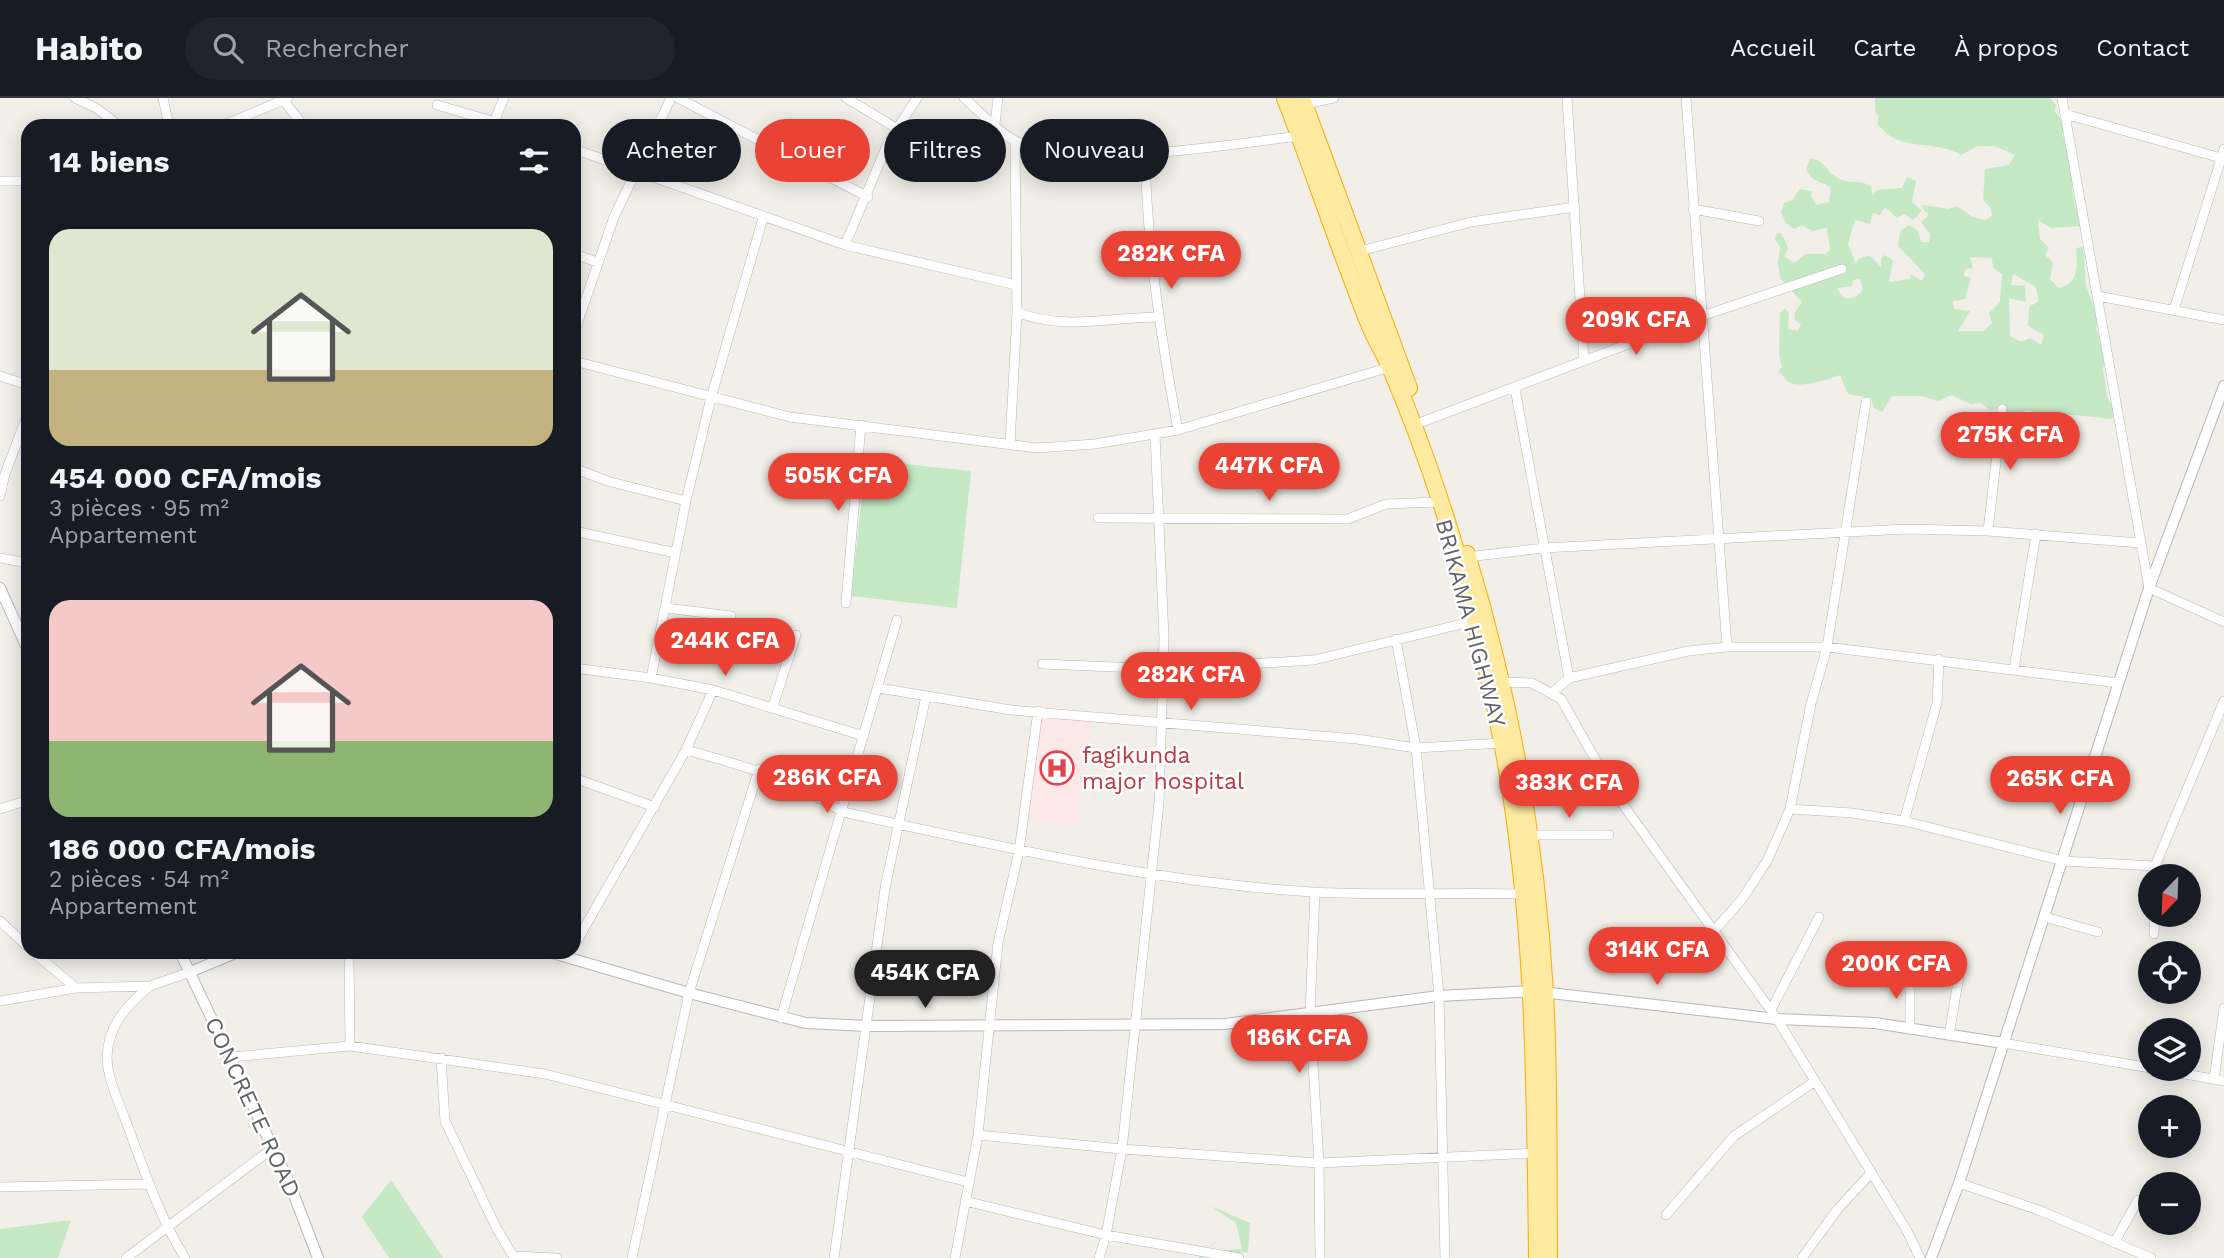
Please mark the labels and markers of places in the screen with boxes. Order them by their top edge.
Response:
pin: 282K CFA [1099,232,1243,291]
pin: 209K CFA [1564,298,1708,357]
pin: 275K CFA [1938,412,2082,472]
pin: 447K CFA [1197,444,1341,503]
pin: 505K CFA [766,454,910,513]
pin: 244K CFA [653,618,797,678]
pin: 282K CFA [1119,652,1263,712]
place label: fagikunda major hospital [1082,742,1244,795]
hospital icon: fagikunda major hospital [1038,749,1076,787]
pin: 286K CFA [755,756,899,815]
pin: 265K CFA [1988,756,2132,816]
pin: 383K CFA [1497,760,1641,820]
pin: 314K CFA [1585,928,1729,987]
pin: 200K CFA [1824,942,1968,1001]
pin: 454K CFA [853,950,997,1010]
pin: 186K CFA [1227,1016,1371,1075]

